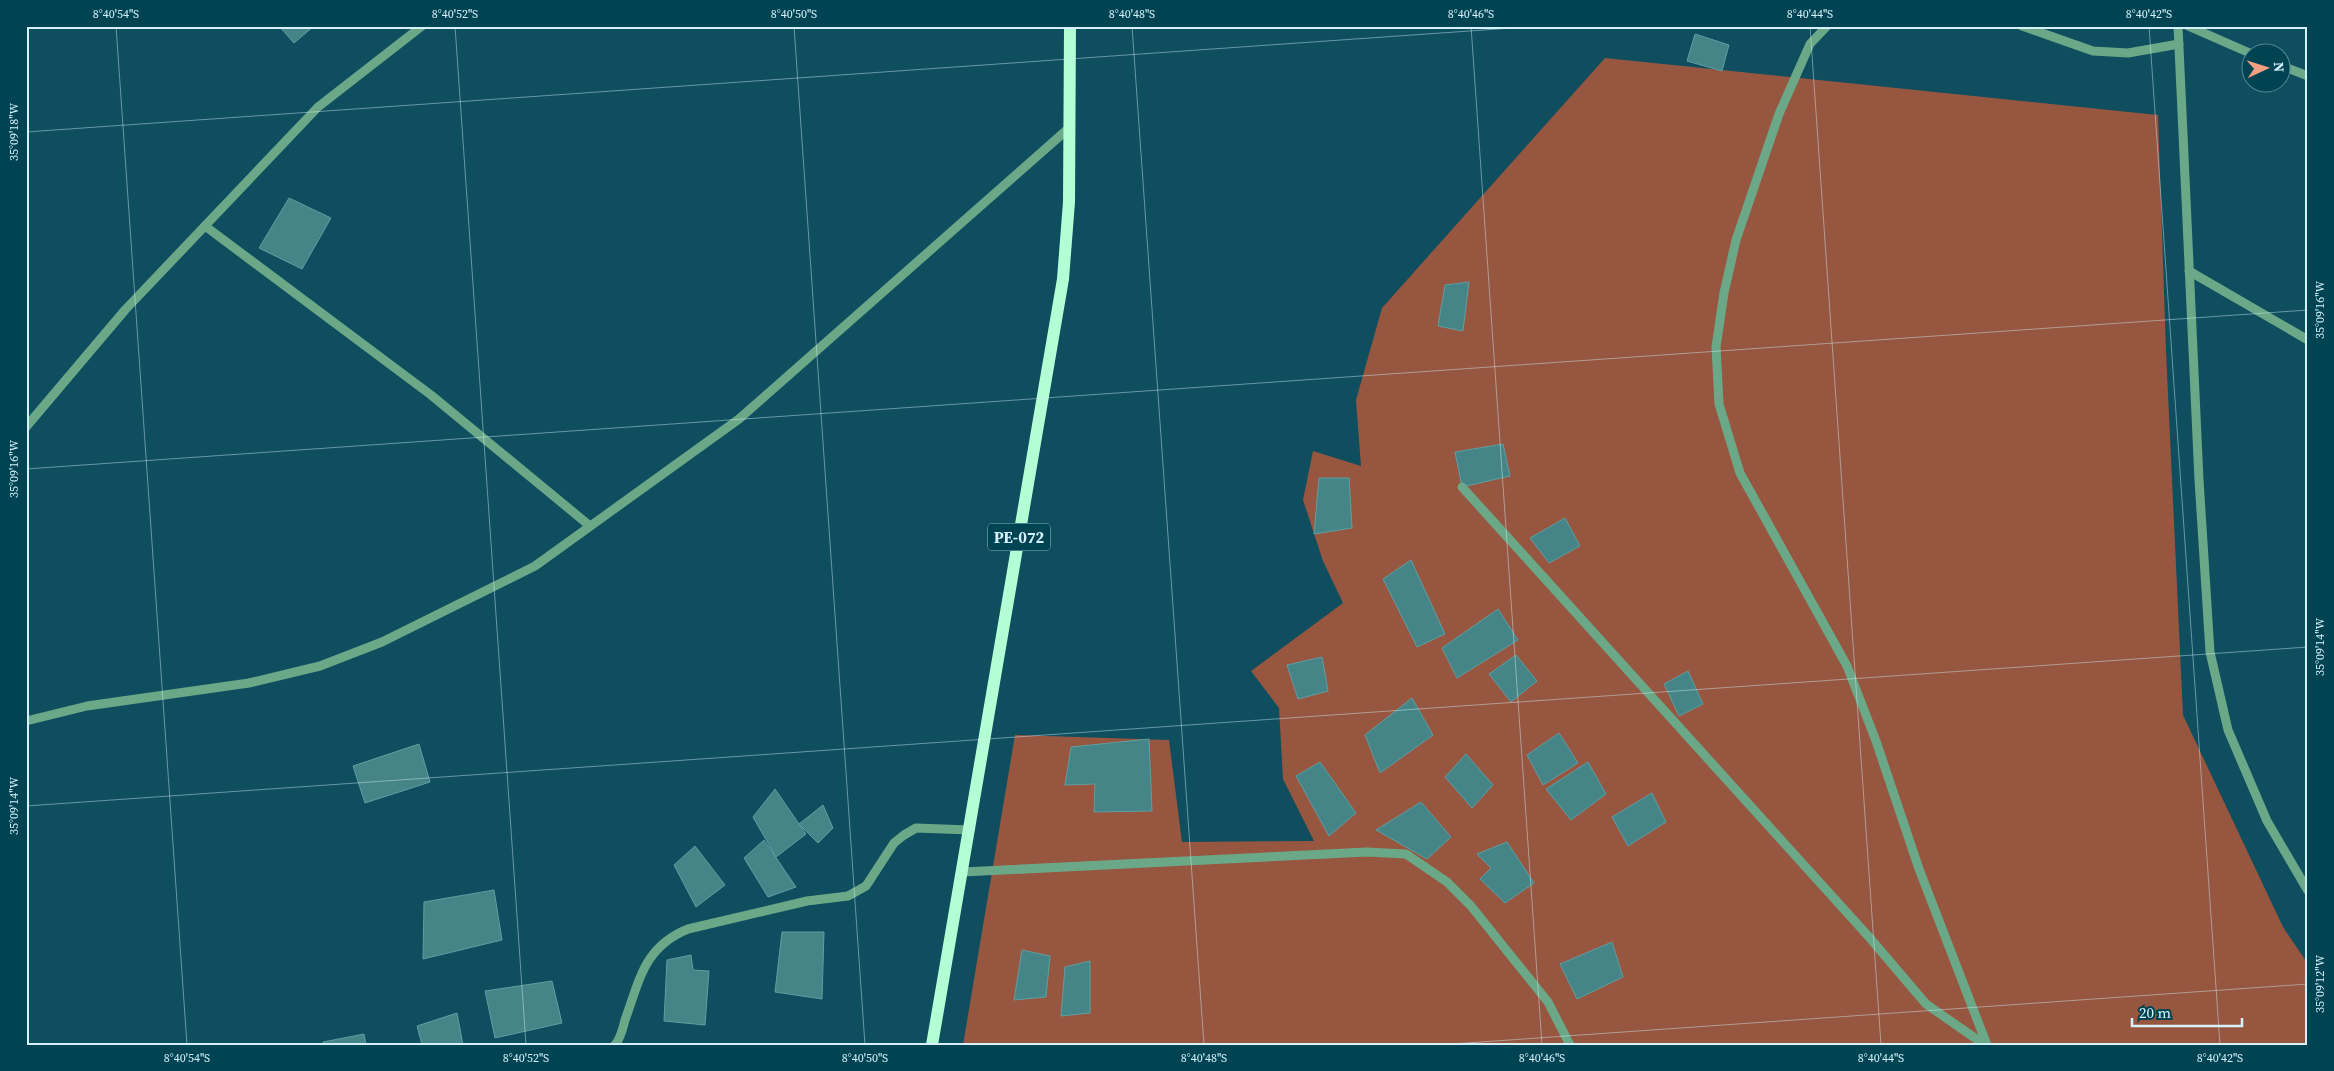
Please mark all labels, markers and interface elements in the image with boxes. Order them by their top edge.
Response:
text: 8°40'54"S [93,6,139,22]
text: 8°40'52"S [432,6,478,22]
text: 8°40'50"S [771,6,817,22]
text: 8°40'48"S [1109,6,1155,22]
text: 8°40'46"S [1448,6,1494,22]
text: 8°40'44"S [1787,6,1833,22]
text: 8°40'42"S [2126,6,2172,22]
north arrow [2242,42,2292,92]
text: N [2269,61,2289,73]
text: 35°09'18"W [6,103,22,161]
text: 35°09'16"W [2312,281,2328,339]
text: 35°09'16"W [6,440,22,498]
road number: PE-072 [988,524,1050,550]
text: 35°09'14"W [2312,618,2328,676]
text: 35°09'14"W [6,777,22,835]
text: 35°09'12"W [2312,955,2328,1013]
scale bar [2132,996,2242,1028]
text: 20 m [2139,1002,2171,1023]
text: 8°40'54"S [164,1050,210,1066]
text: 8°40'52"S [503,1050,549,1066]
text: 8°40'50"S [842,1050,888,1066]
text: 8°40'48"S [1181,1050,1227,1066]
text: 8°40'46"S [1519,1050,1565,1066]
text: 8°40'44"S [1858,1050,1904,1066]
text: 8°40'42"S [2197,1050,2243,1066]

